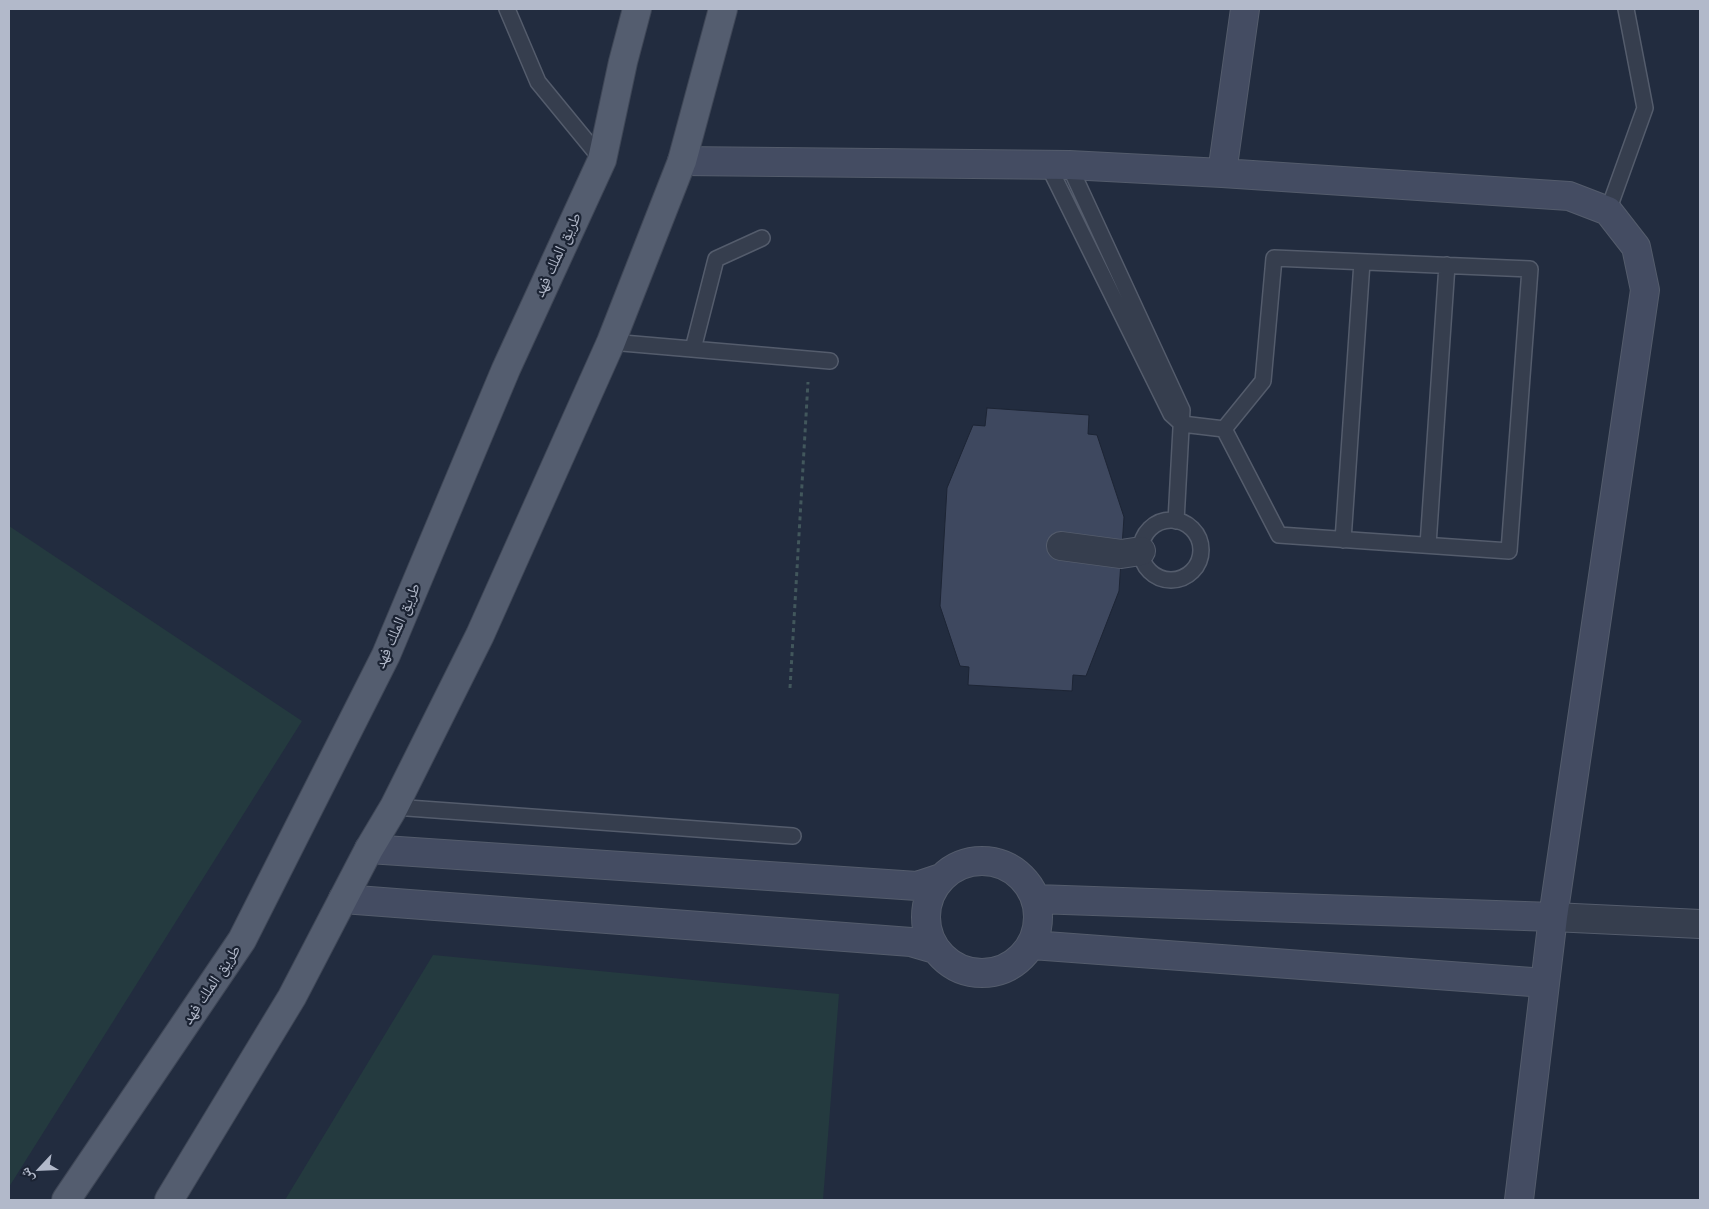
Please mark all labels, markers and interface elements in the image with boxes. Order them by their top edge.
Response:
street label: طريق الملك فهد [530,209,586,301]
street label: طريق الملك فهد [371,580,425,672]
street label: طريق الملك فهد [178,942,246,1028]
north arrow [15,1144,65,1194]
text: ش [16,1165,37,1185]

